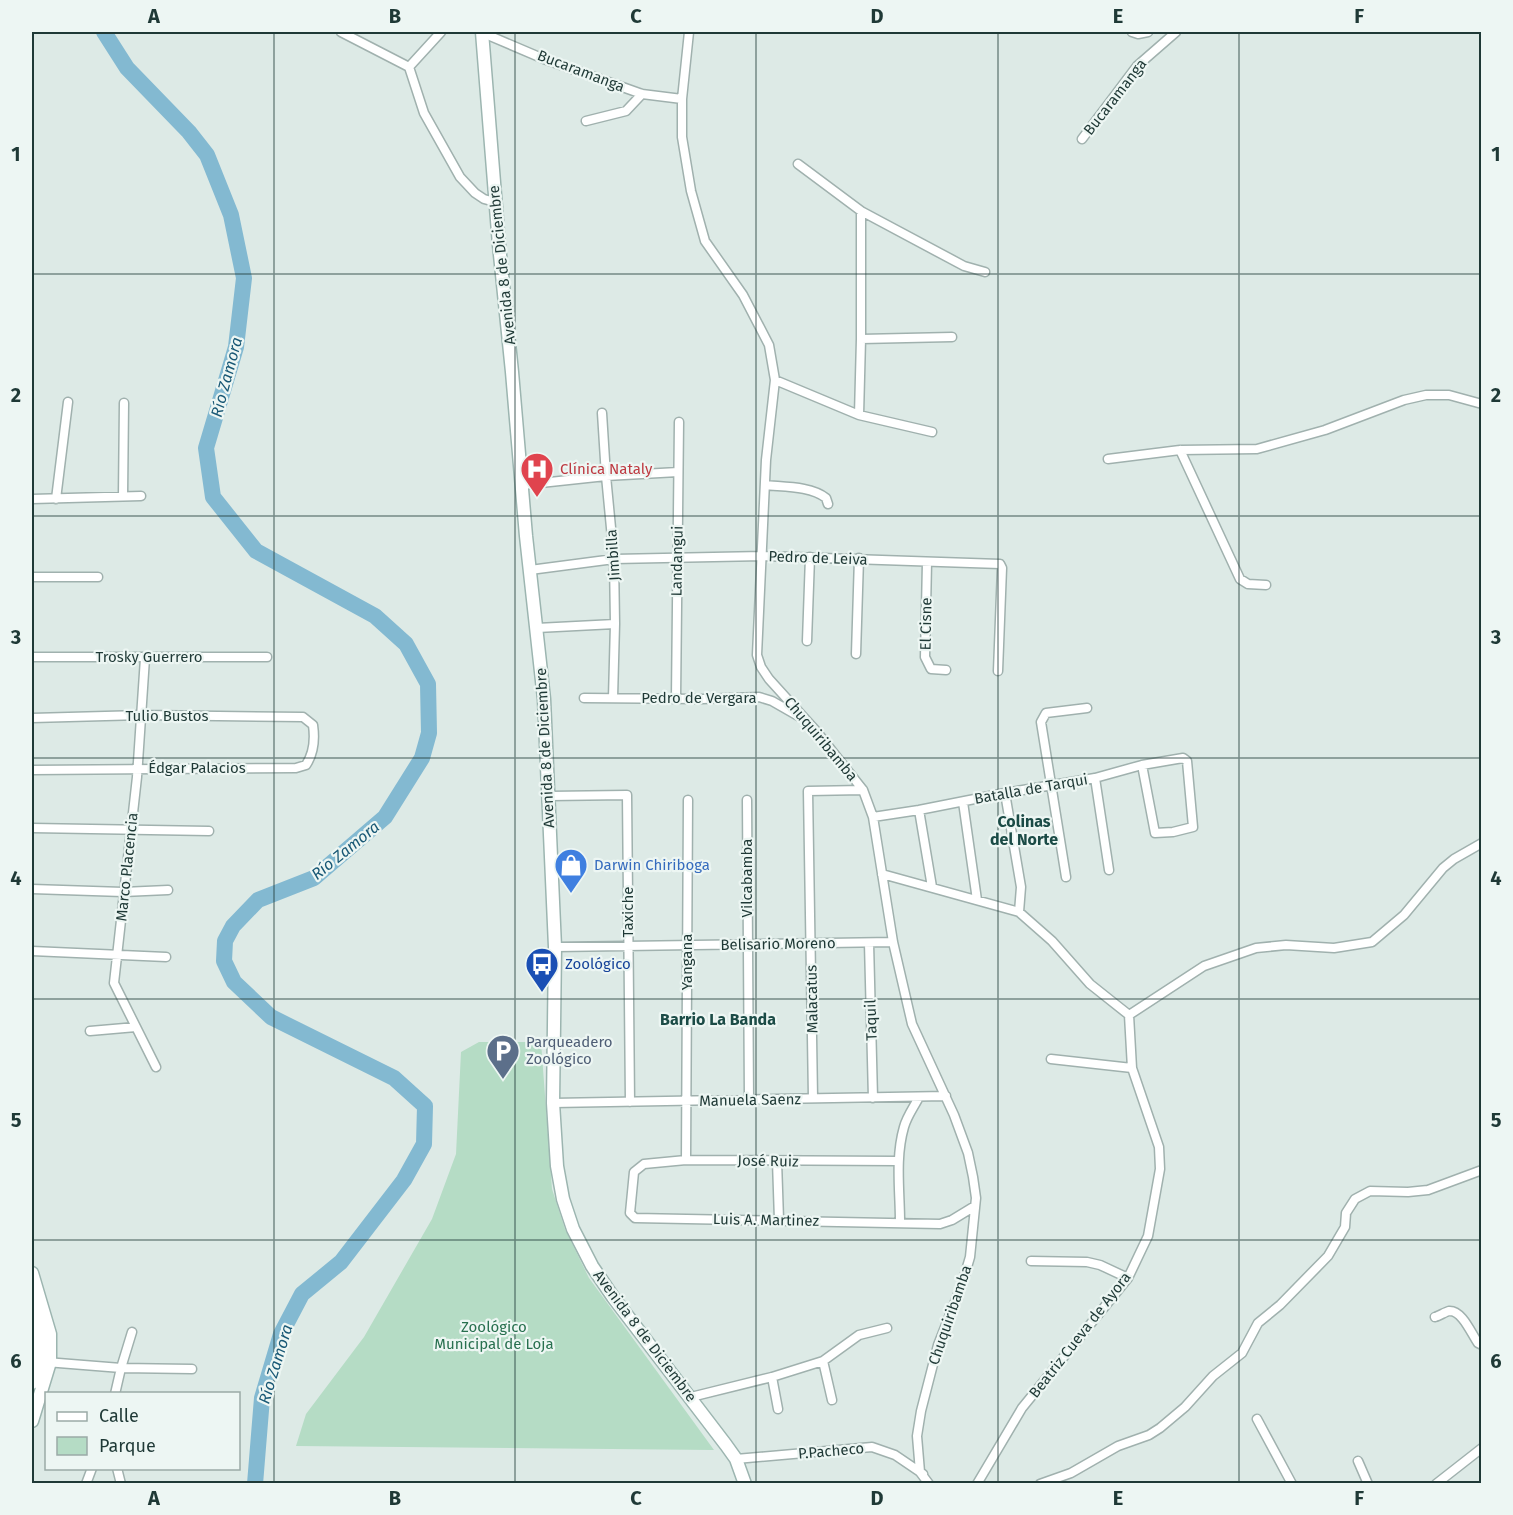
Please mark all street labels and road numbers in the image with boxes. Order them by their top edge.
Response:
street label: Bucaramanga [535,46,627,96]
street label: Bucaramanga [1080,55,1150,139]
street label: Avenida 8 de Diciembre [485,184,519,346]
street label: Landangui [667,525,687,597]
street label: Jimbilla [602,529,624,581]
street label: Pedro de Leiva [768,547,868,569]
street label: El Cisne [917,597,935,651]
street label: Trosky Guerrero [95,648,203,666]
street label: Avenida 8 de Diciembre [532,667,558,829]
street label: Pedro de Vergara [641,689,757,707]
street label: Chuquiribamba [781,693,861,785]
street label: Tulio Bustos [125,707,209,725]
street label: Édgar Palacios [148,759,246,777]
street label: Batalla de Tarqui [973,770,1089,808]
street label: Marco Placencia [112,812,142,922]
street label: Vilcabamba [738,839,756,917]
street label: Taxiche [619,887,637,937]
street label: Yangana [678,934,696,990]
street label: Belisario Moreno [720,934,836,954]
street label: Malacatus [802,965,822,1033]
street label: Taquil [861,998,881,1041]
street label: Manuela Saenz [699,1090,802,1110]
street label: José Ruiz [737,1151,799,1171]
street label: Luis A. Martinez [713,1210,820,1230]
street label: Chuquiribamba [924,1263,976,1367]
street label: Avenida 8 de Diciembre [590,1267,700,1405]
street label: Beatriz Cueva de Ayora [1025,1268,1135,1402]
street label: P.Pacheco [797,1439,865,1463]

